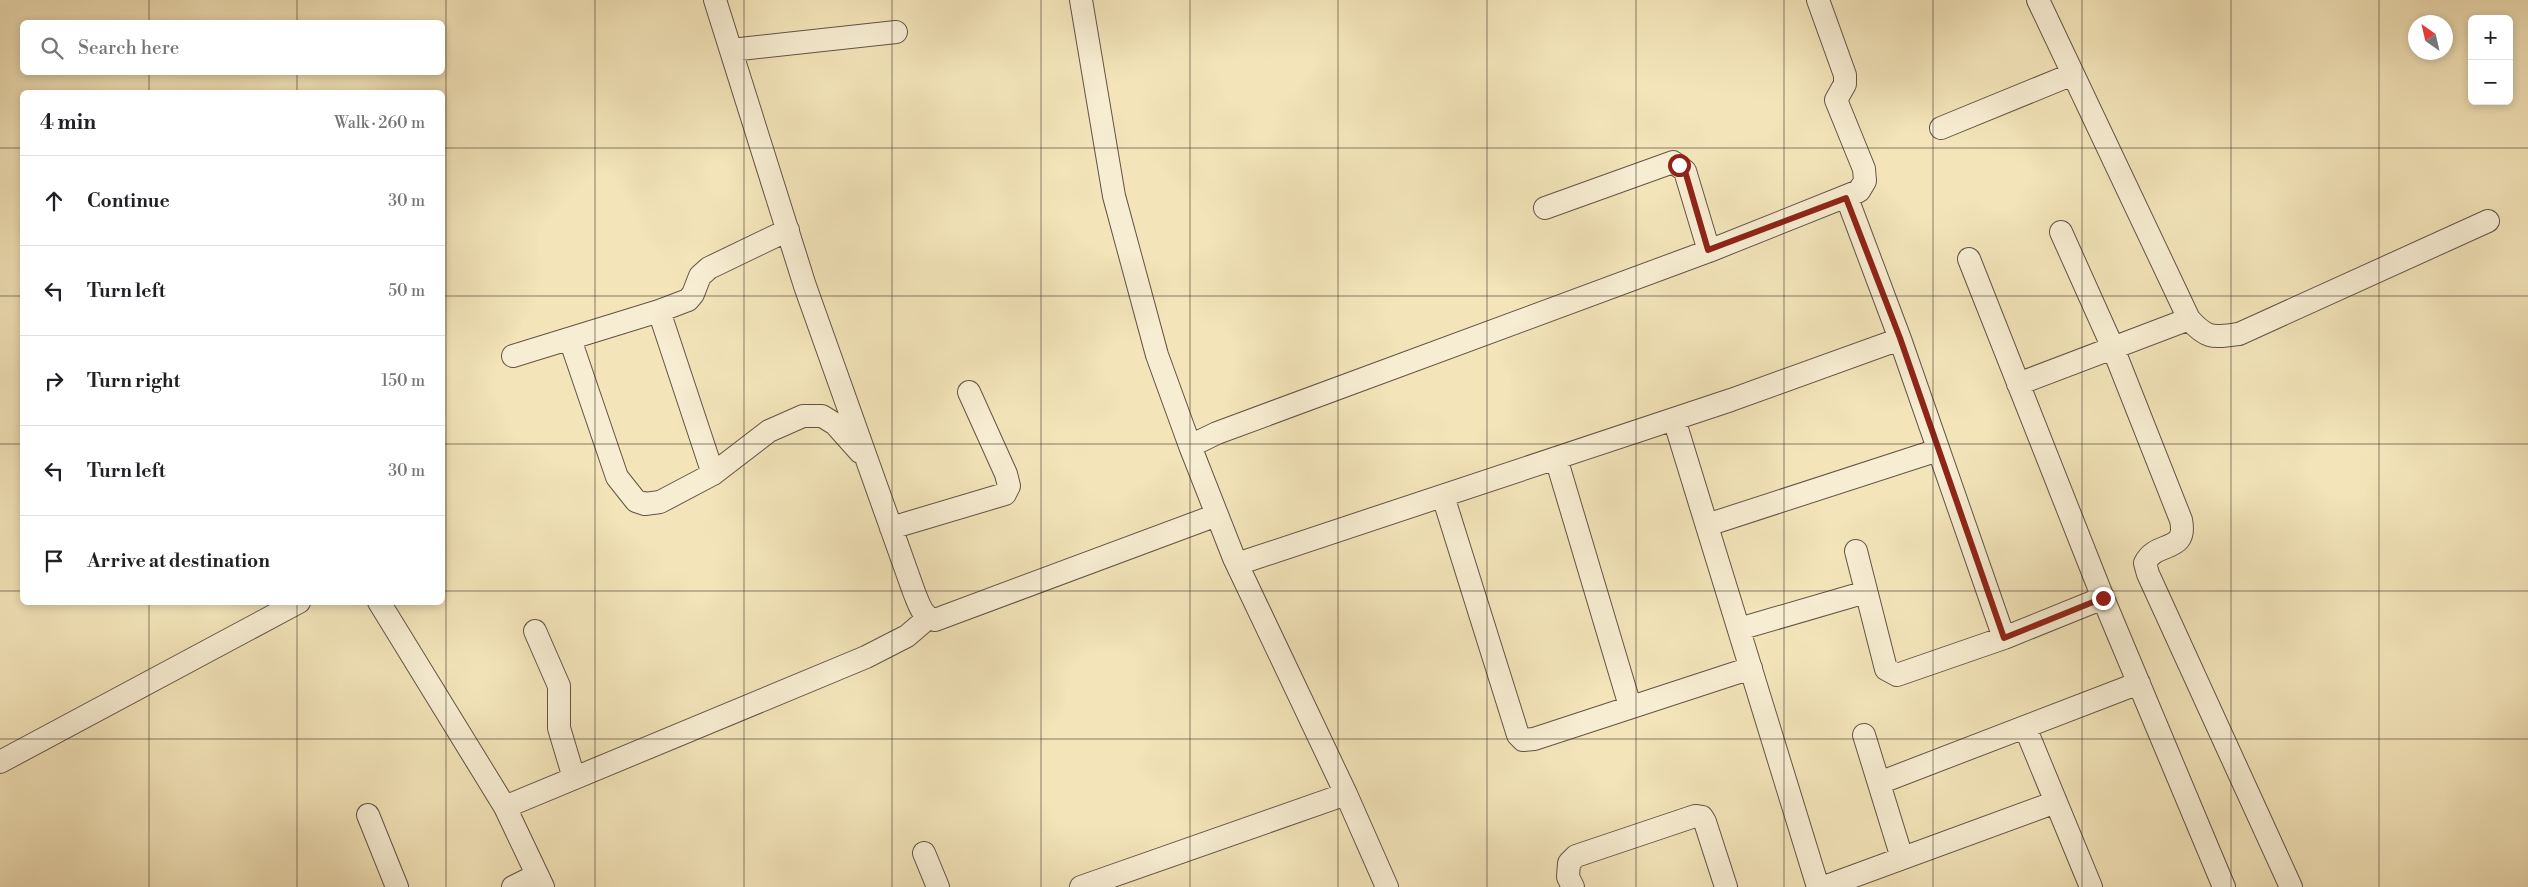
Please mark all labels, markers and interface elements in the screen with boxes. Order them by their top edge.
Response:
north arrow [2408,15,2453,60]
map controls [2468,15,2513,105]
button: + [2468,15,2513,60]
search box [20,20,445,75]
icon: search [38,34,66,62]
text: Search here [78,36,179,60]
button: − [2468,60,2513,105]
text: 4 min [40,110,96,136]
text: Walk · 260 m [334,113,425,133]
route start [1668,154,1691,177]
icon: ahead [40,187,68,215]
text: Continue [87,189,170,213]
text: 30 m [388,191,425,211]
icon: left [40,277,68,305]
text: Turn left [87,279,166,303]
text: 50 m [388,281,425,301]
icon: right [40,367,68,395]
text: Turn right [87,369,180,393]
text: 150 m [381,371,425,391]
icon: left [40,457,68,485]
text: Turn left [87,459,166,483]
text: 30 m [388,461,425,481]
icon: arrive [40,547,68,575]
text: Arrive at destination [87,549,270,573]
route end [2092,587,2115,610]

